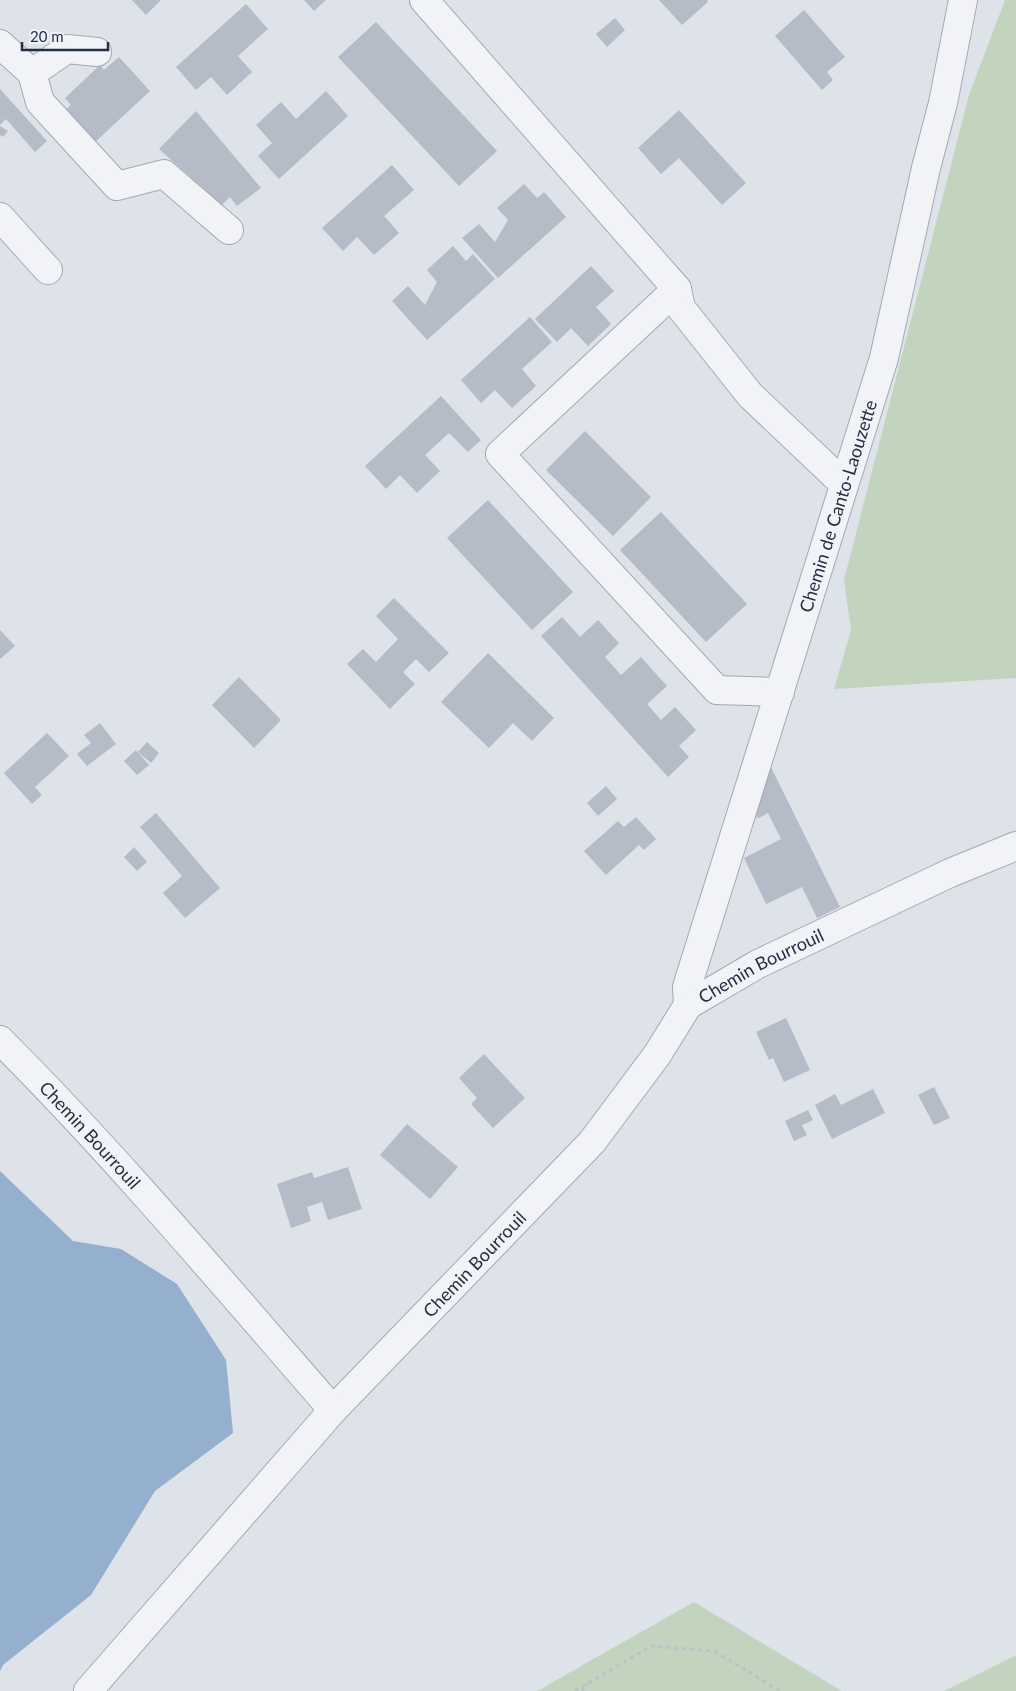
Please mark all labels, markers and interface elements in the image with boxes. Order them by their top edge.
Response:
scale bar [22,20,109,52]
text: 20 m [30,27,64,45]
street label: Chemin de Canto-Laouzette [794,397,881,615]
street label: Chemin Bourrouil [694,924,827,1008]
street label: Chemin Bourrouil [35,1076,146,1193]
street label: Chemin Bourrouil [418,1206,530,1321]

